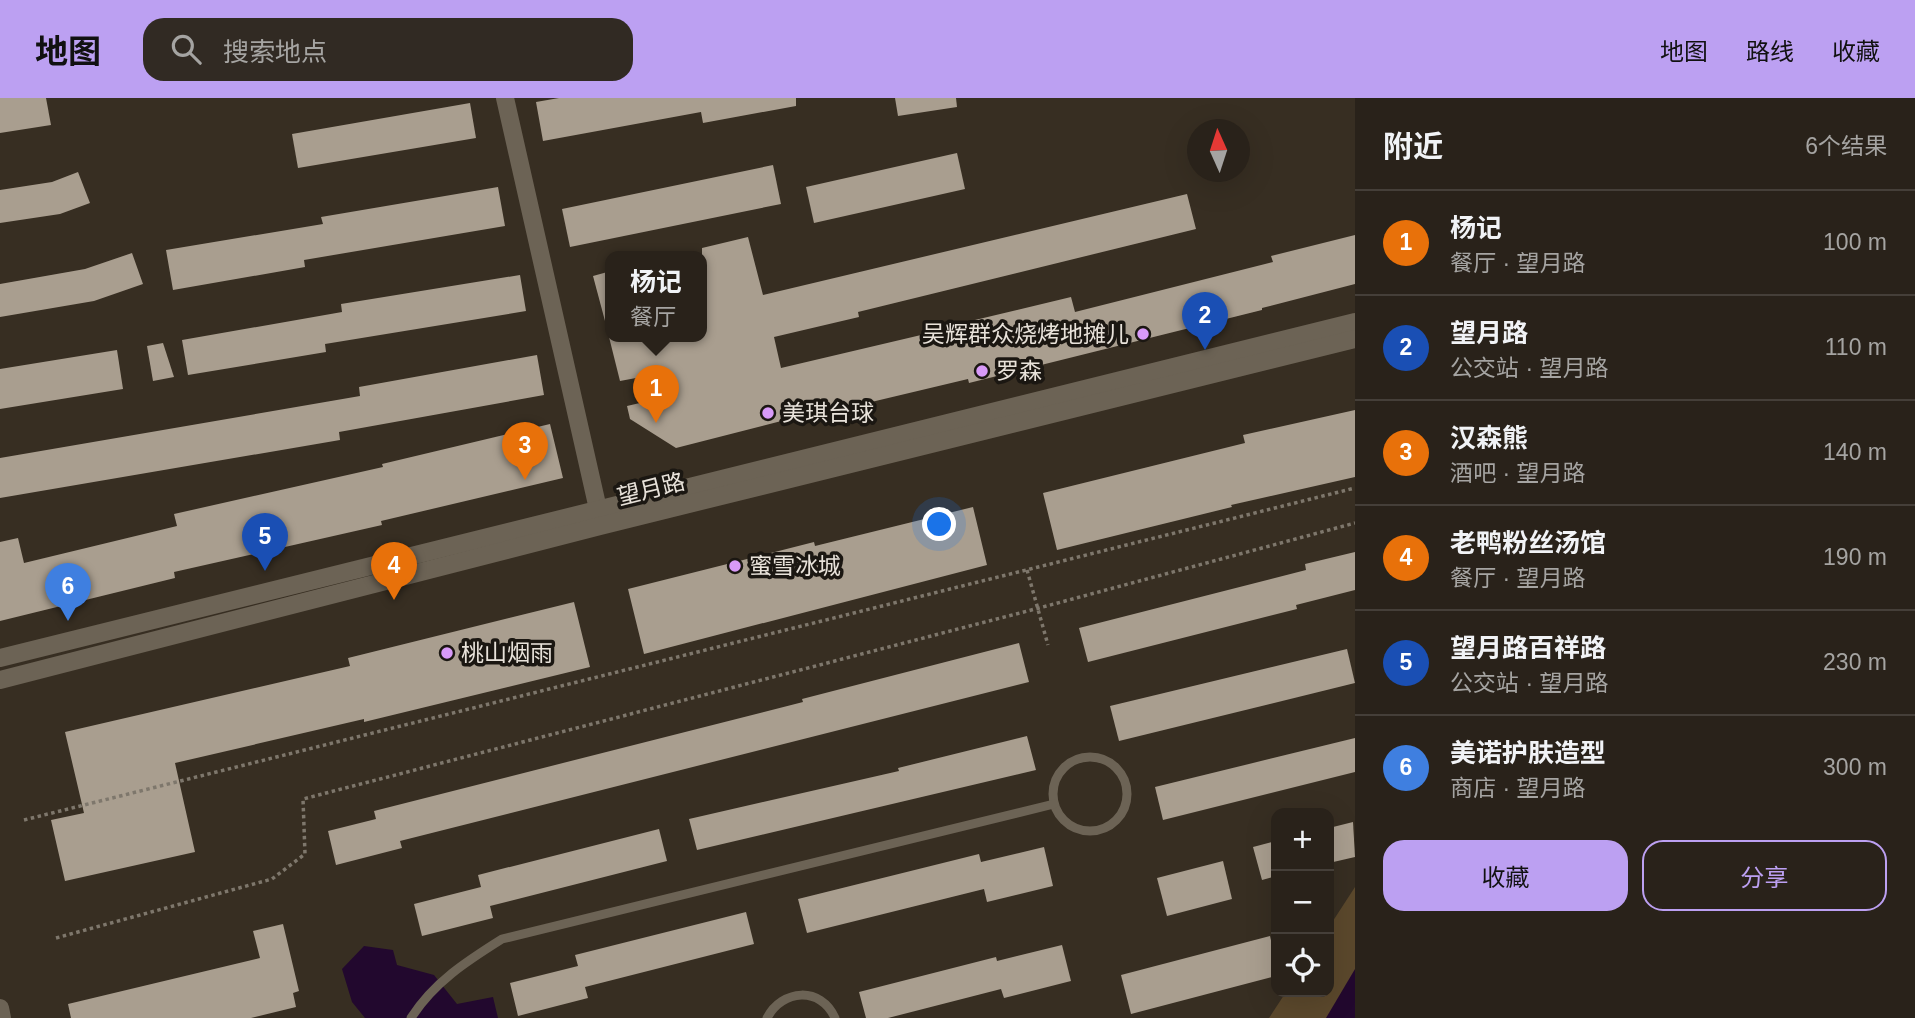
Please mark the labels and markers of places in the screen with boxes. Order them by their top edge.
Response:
pin: 2 [1182,292,1228,350]
place label: 吴辉群众烧烤地摊儿 [922,321,1129,347]
marker: 吴辉群众烧烤地摊儿 [1135,326,1151,342]
place label: 罗森 [996,358,1042,384]
marker: 罗森 [974,363,990,379]
pin: 1 [633,365,679,423]
place label: 美琪台球 [782,400,874,426]
marker: 美琪台球 [760,405,776,421]
pin: 3 [502,422,548,480]
pin: 5 [242,513,288,571]
pin: 4 [371,542,417,600]
place label: 蜜雪冰城 [749,553,841,579]
marker: 蜜雪冰城 [727,558,743,574]
pin: 6 [45,563,91,621]
place label: 桃山烟雨 [461,640,553,666]
marker: 桃山烟雨 [439,645,455,661]

